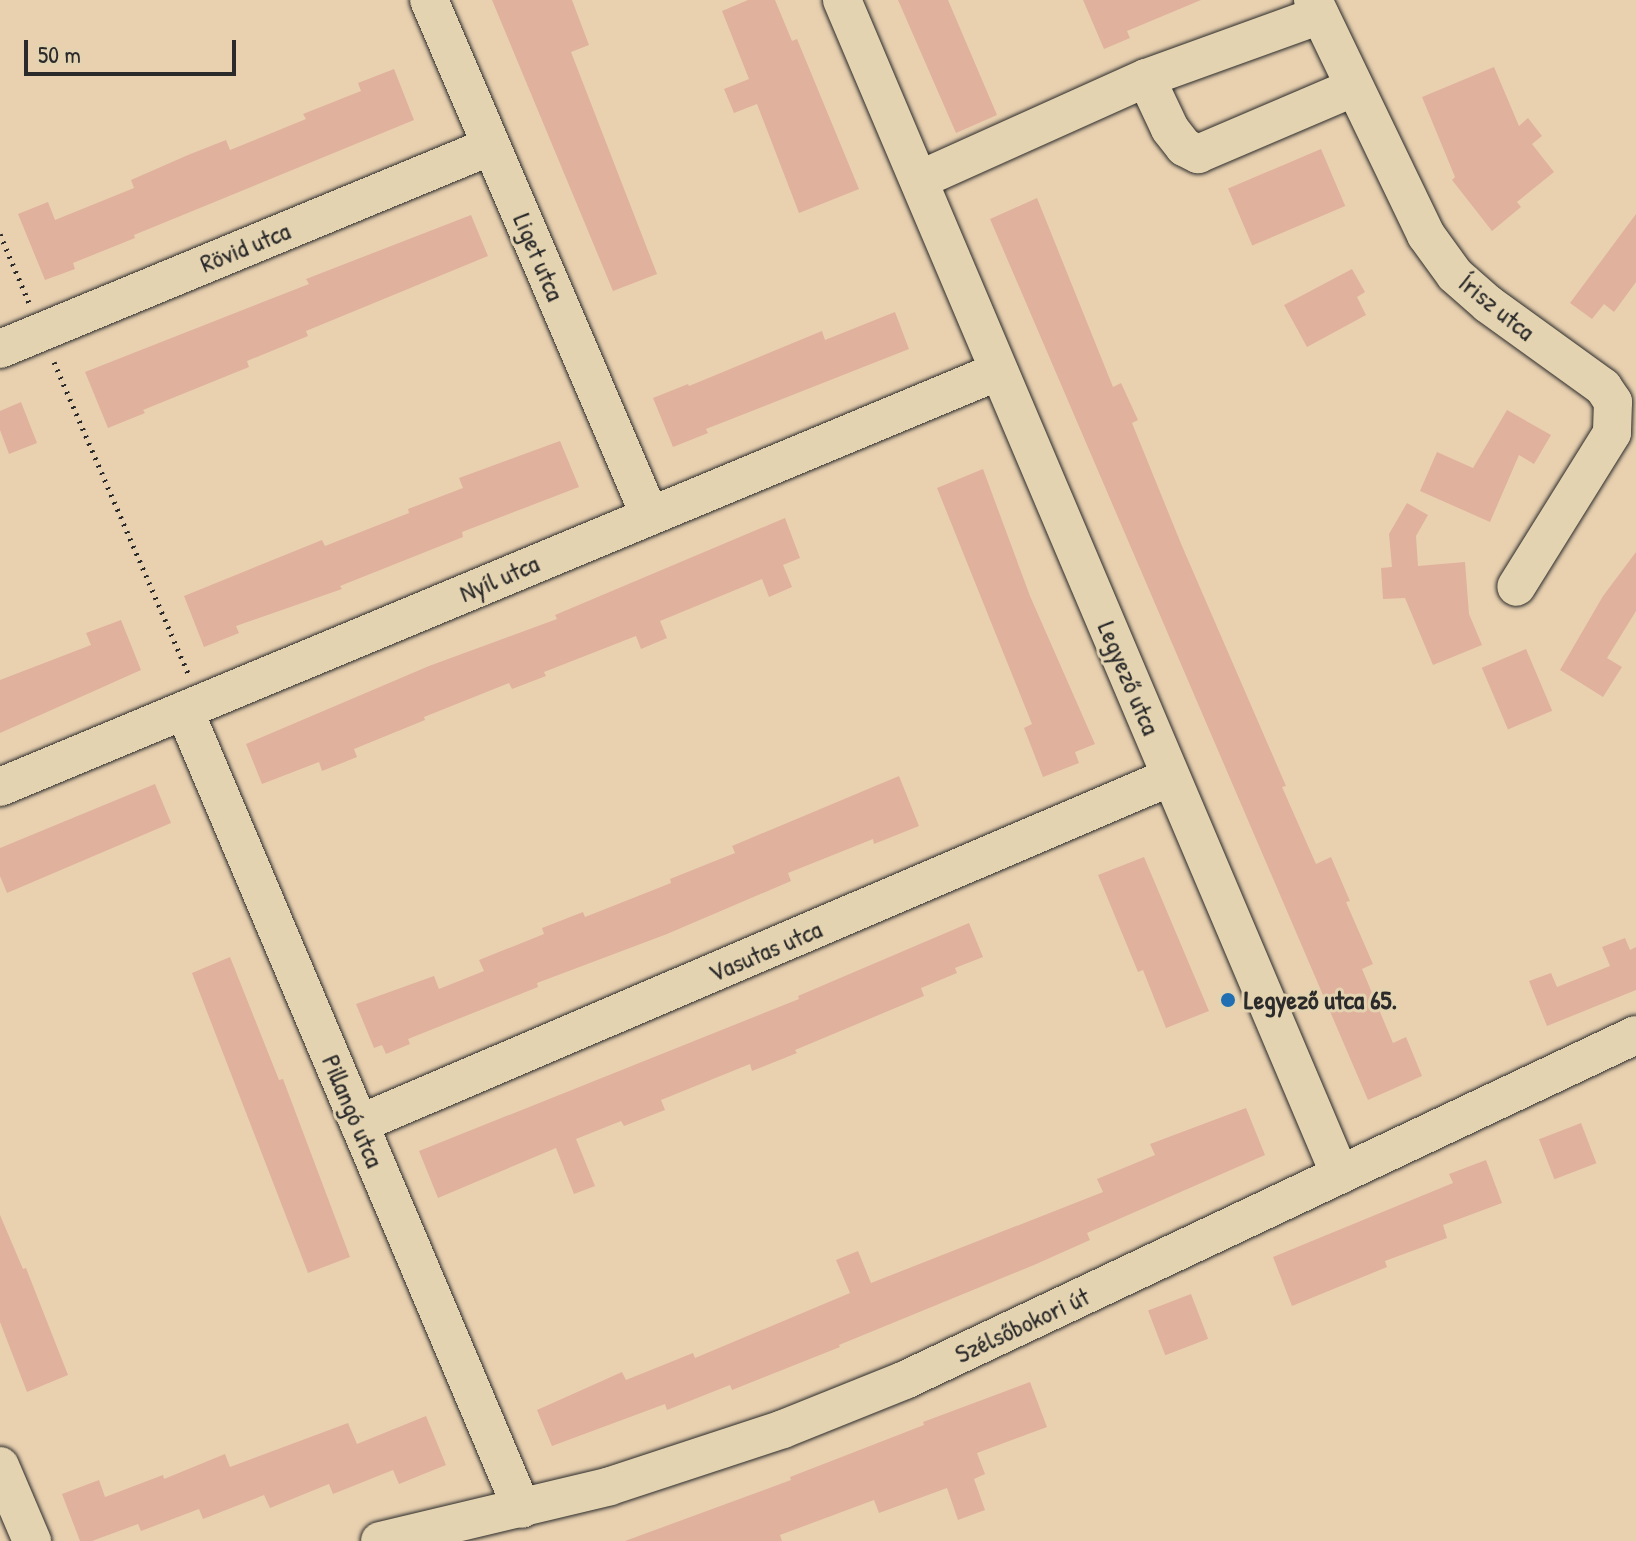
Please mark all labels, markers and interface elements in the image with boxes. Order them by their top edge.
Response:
scale bar [28,24,240,74]
text: 50 m [38,38,81,70]
street label: Liget utca [507,209,571,305]
street label: Rövid utca [195,215,295,279]
street label: Írisz utca [1453,267,1541,347]
street label: Nyíl utca [455,547,543,609]
street label: Legyező utca [1091,617,1167,739]
street label: Vasutas utca [704,913,826,989]
place label: Legyező utca 65. [1244,984,1397,1016]
marker: Legyező utca 65. [1219,991,1237,1009]
street label: Pillangó utca [315,1050,391,1172]
street label: Szélsőbokori út [950,1280,1094,1370]

